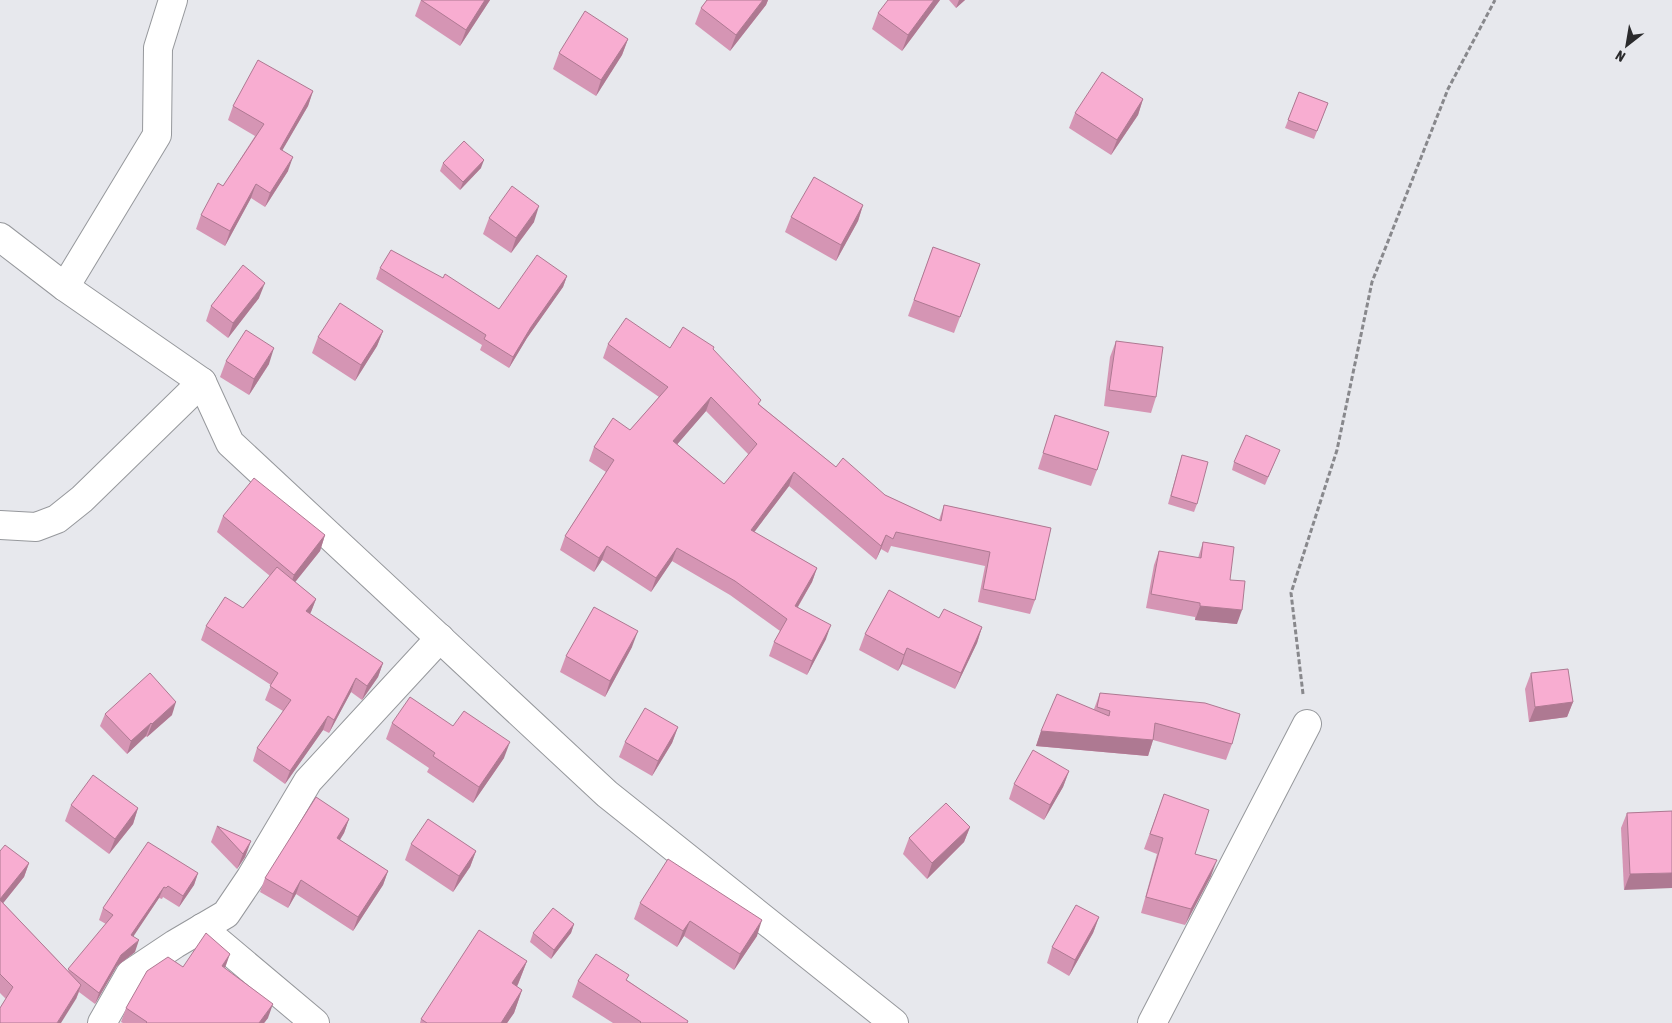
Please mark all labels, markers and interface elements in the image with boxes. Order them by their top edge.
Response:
north arrow [1602,20,1652,70]
text: N [1613,47,1628,65]

